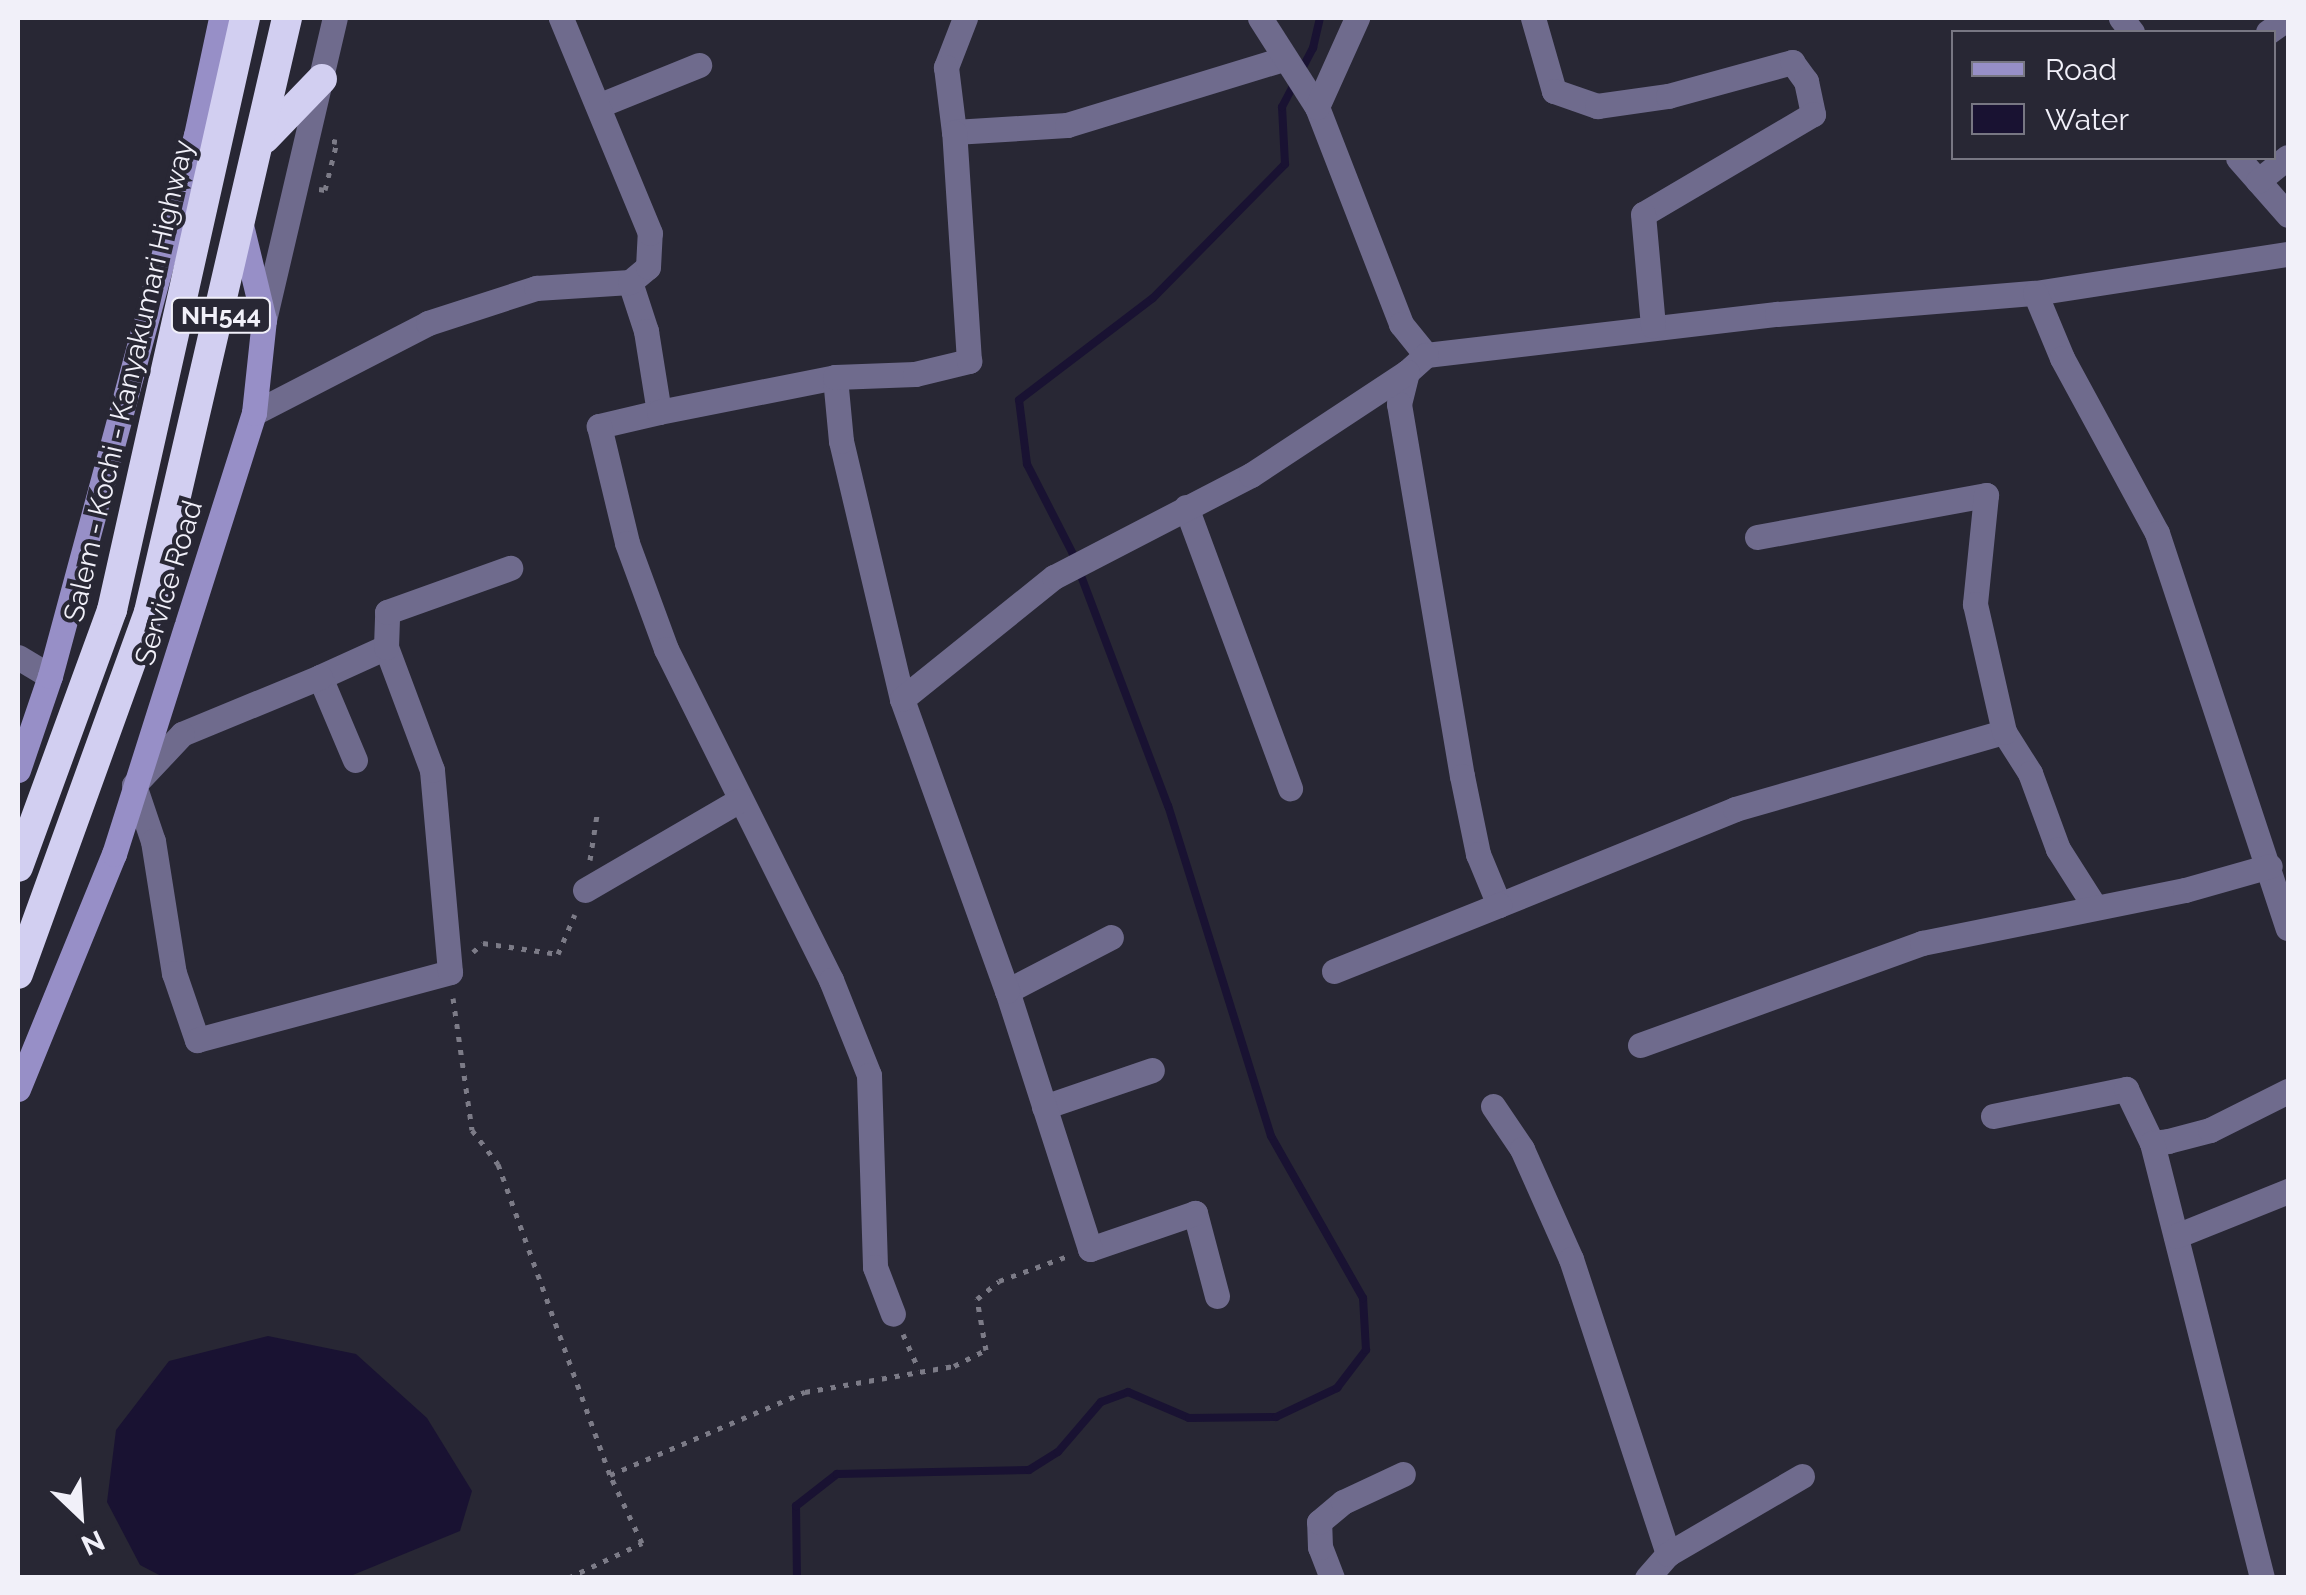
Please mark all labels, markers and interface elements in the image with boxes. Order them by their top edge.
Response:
legend [1951,30,2276,160]
text: Road [2045,52,2117,87]
text: Water [2045,102,2129,137]
street label: Salem - Kochi - Kanyakumari Highway [57,137,201,625]
road number: NH544 [168,295,274,335]
street label: Service Road [128,497,210,669]
north arrow [30,1465,130,1565]
text: N [76,1523,110,1562]

